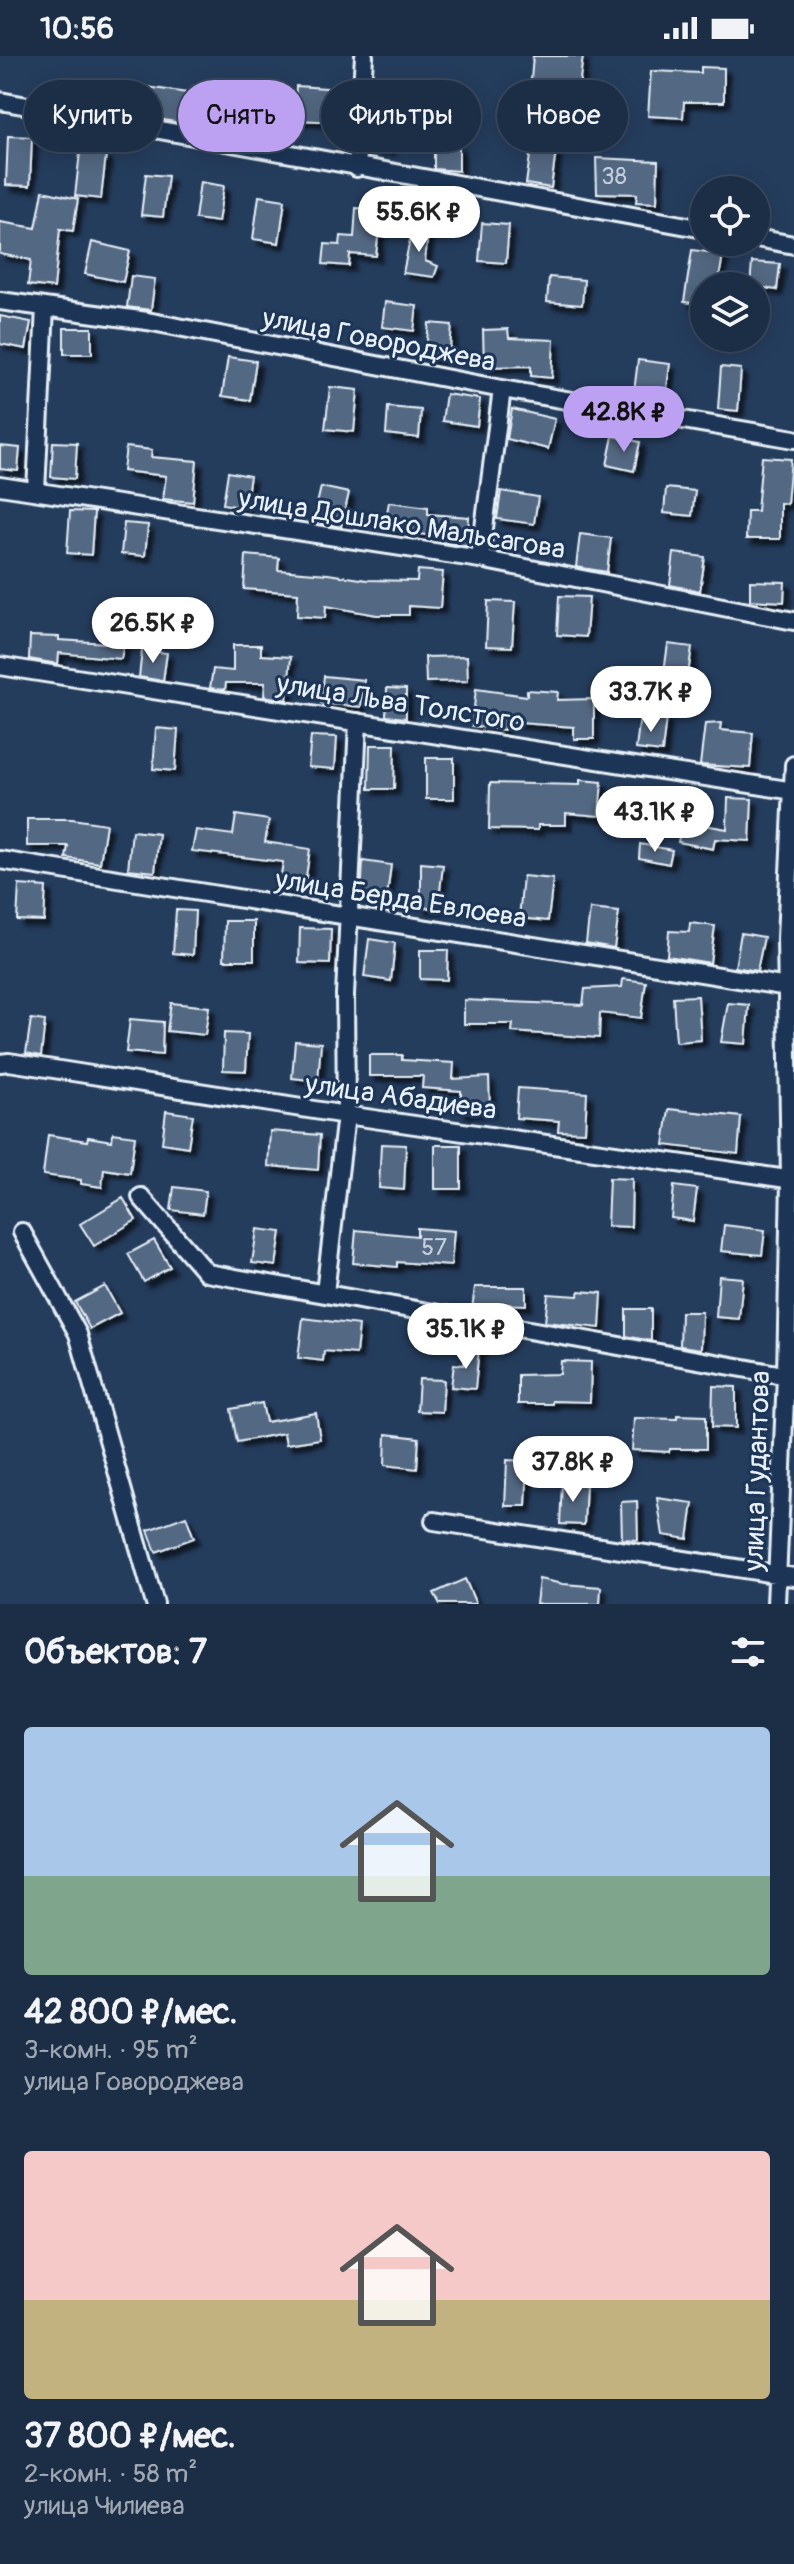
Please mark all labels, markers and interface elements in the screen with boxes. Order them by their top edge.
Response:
text: 10:56 [40,10,114,47]
chip: Купить [24,80,162,152]
chip: Снять [178,80,305,152]
chip: Фильтры [321,80,481,152]
chip: Новое [497,80,628,152]
house number: 38 [601,162,627,191]
map controls [690,176,770,352]
button: locate [690,176,770,256]
pin: 55.6K ₽ [345,186,493,254]
text: 55.6K ₽ [376,196,462,228]
button: layers [690,272,770,352]
street label: улица Говороджева [258,301,498,380]
pin: 42.8K ₽ [550,386,698,454]
text: 42.8K ₽ [581,396,667,428]
street label: улица Дошлако Мальсагова [235,481,568,568]
pin: 26.5K ₽ [79,597,227,665]
text: 26.5K ₽ [110,607,196,639]
street label: улица Льва Толстого [273,666,527,740]
pin: 33.7K ₽ [577,666,725,734]
text: 33.7K ₽ [608,676,694,708]
pin: 43.1K ₽ [581,786,729,854]
text: 43.1K ₽ [614,796,696,828]
street label: улица Берда Евлоева [271,862,529,937]
street label: улица Абадиева [302,1067,499,1128]
house number: 57 [421,1233,447,1262]
pin: 35.1K ₽ [392,1303,540,1371]
text: 35.1K ₽ [425,1313,507,1345]
street label: улица Гудантова [736,1370,778,1573]
pin: 37.8K ₽ [499,1436,647,1504]
text: 37.8K ₽ [531,1446,615,1478]
icon: filters [726,1630,770,1674]
text: Объектов: 7 [24,1631,207,1674]
icon: home [325,1779,469,1923]
text: 42 800 ₽/мес. [24,1991,238,2034]
text: 3-комн. · 95 m² [24,2034,198,2066]
text: улица Говороджева [24,2066,244,2098]
icon: home [325,2203,469,2347]
text: 37 800 ₽/мес. [24,2415,236,2458]
text: 2-комн. · 58 m² [24,2458,197,2490]
text: улица Чилиева [24,2490,185,2522]

